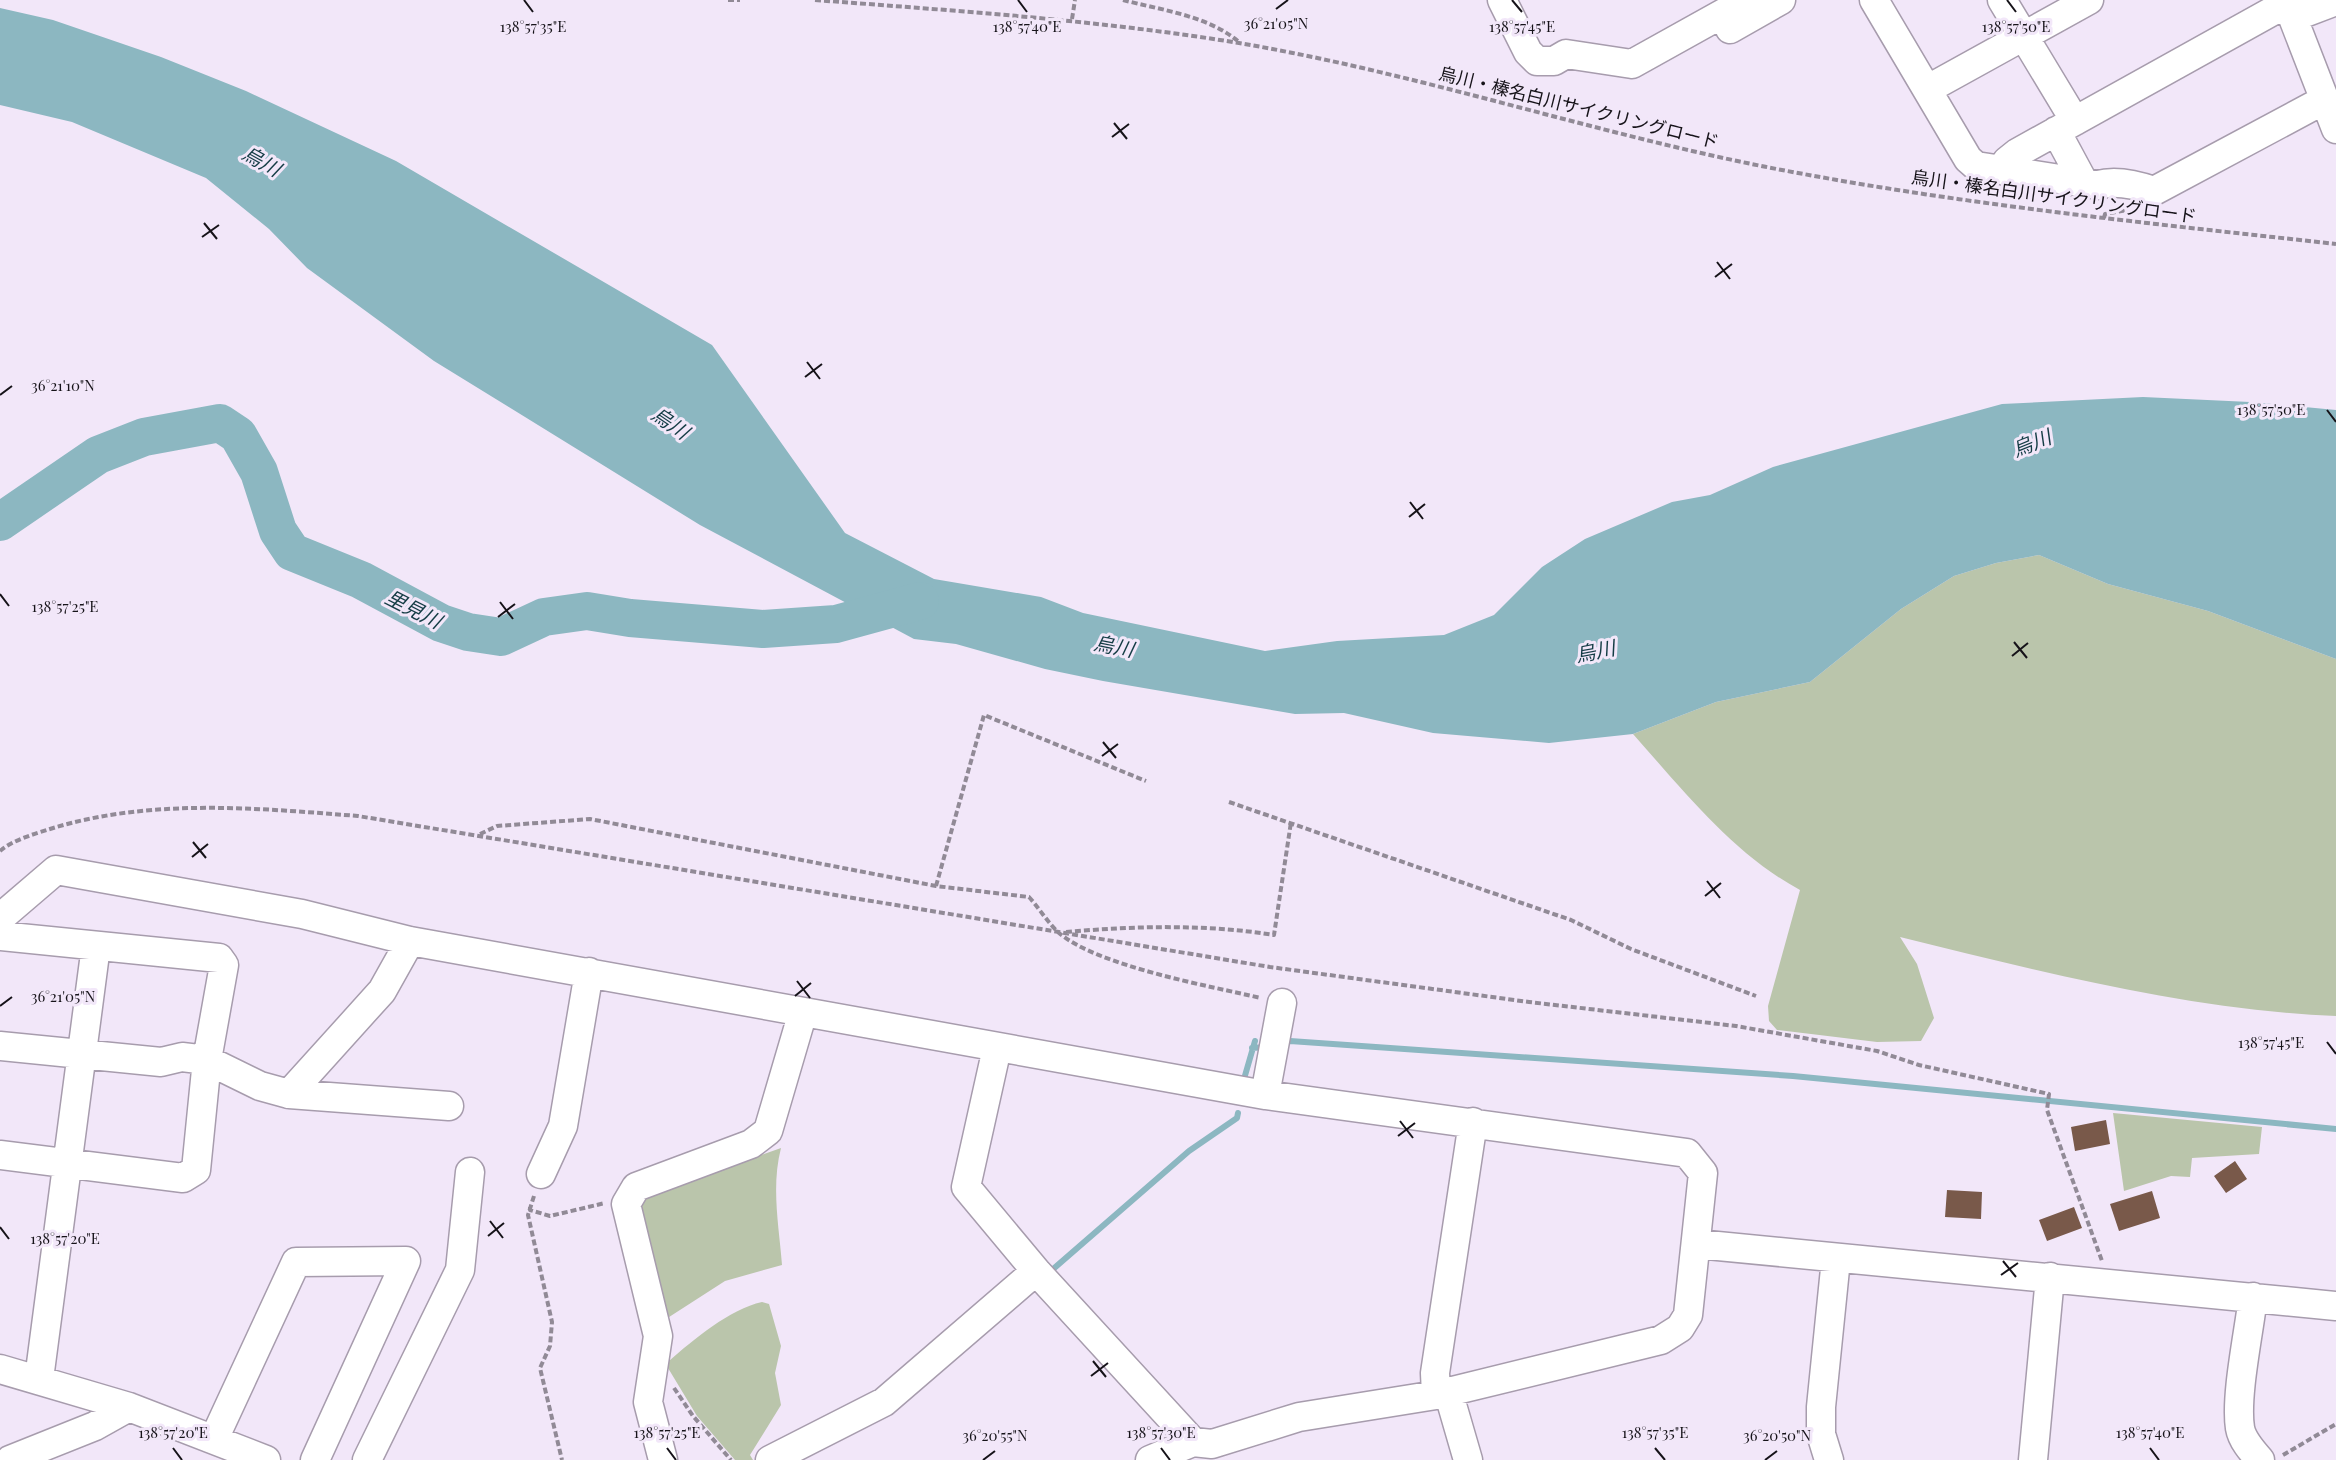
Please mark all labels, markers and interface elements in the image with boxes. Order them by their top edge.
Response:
text: 36°21'05"N [1244,13,1309,33]
text: 138°57'35"E [500,16,566,36]
text: 138°57'40"E [993,16,1061,36]
text: 138°57'45"E [1489,16,1555,36]
text: 138°57'50"E [1982,16,2050,36]
street label: 烏川・榛名白川サイクリングロード [1437,61,1721,153]
water label: 烏川 [238,138,288,182]
street label: 烏川・榛名白川サイクリングロード [1910,164,2198,228]
text: 36°21'10"N [31,375,95,395]
text: 138°57'50"E [2237,399,2305,419]
water label: 烏川 [647,400,697,445]
water label: 烏川 [2007,421,2056,462]
water label: 里見川 [381,582,449,635]
text: 138°57'25"E [31,596,99,616]
water label: 烏川 [1092,628,1138,662]
water label: 烏川 [1573,633,1619,667]
text: 36°21'05"N [31,986,96,1006]
text: 138°57'45"E [2238,1032,2304,1052]
text: 138°57'20"E [30,1228,100,1248]
text: 138°57'20"E [138,1422,208,1442]
text: 138°57'25"E [633,1422,701,1442]
text: 138°57'30"E [1126,1422,1196,1442]
text: 138°57'35"E [1622,1422,1688,1442]
text: 138°57'40"E [2116,1422,2184,1442]
text: 36°20'55"N [962,1425,1028,1445]
text: 36°20'50"N [1743,1425,1811,1445]

